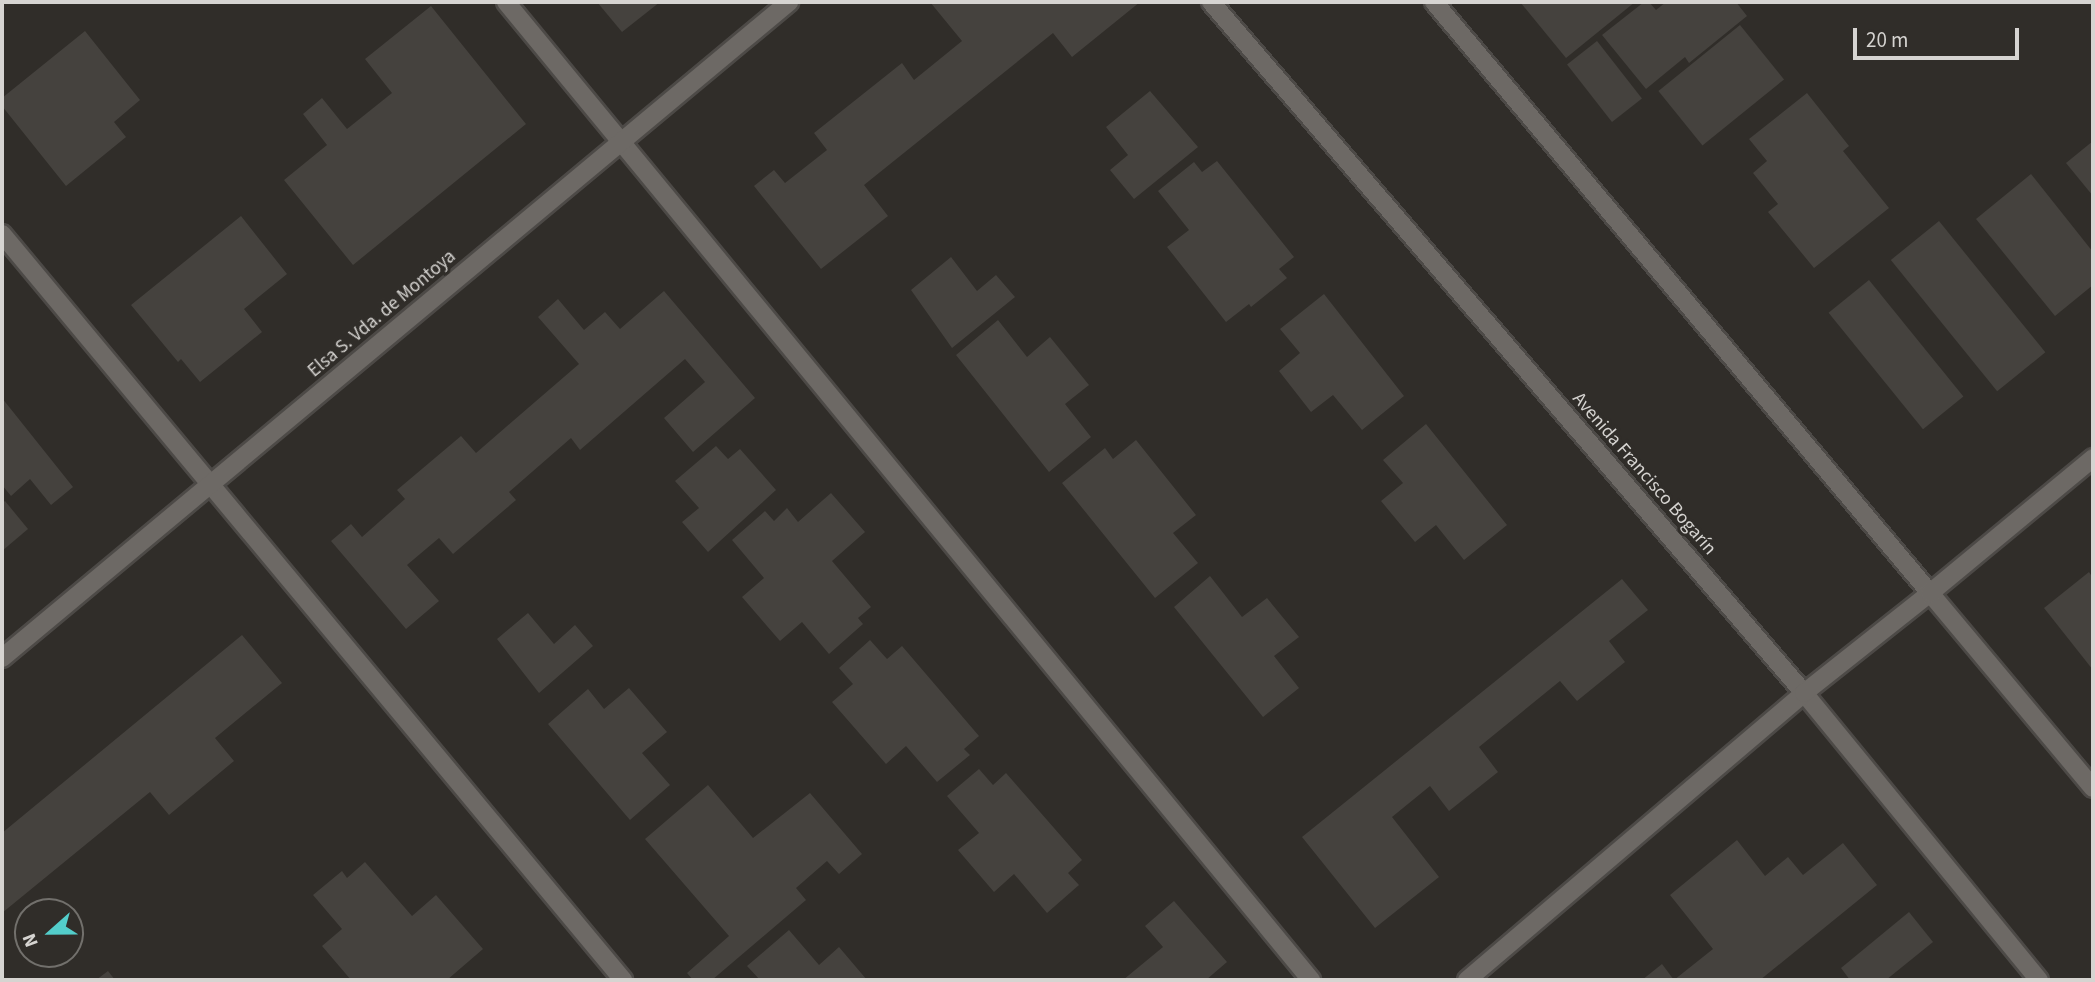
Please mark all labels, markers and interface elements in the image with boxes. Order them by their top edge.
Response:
scale bar [1857,14,2023,58]
text: 20 m [1866,25,1908,55]
street label: Elsa S. Vda. de Montoya [304,246,460,382]
street label: Avenida Francisco Bogarín [1567,388,1721,560]
north arrow [14,898,84,968]
text: N [16,929,46,951]

